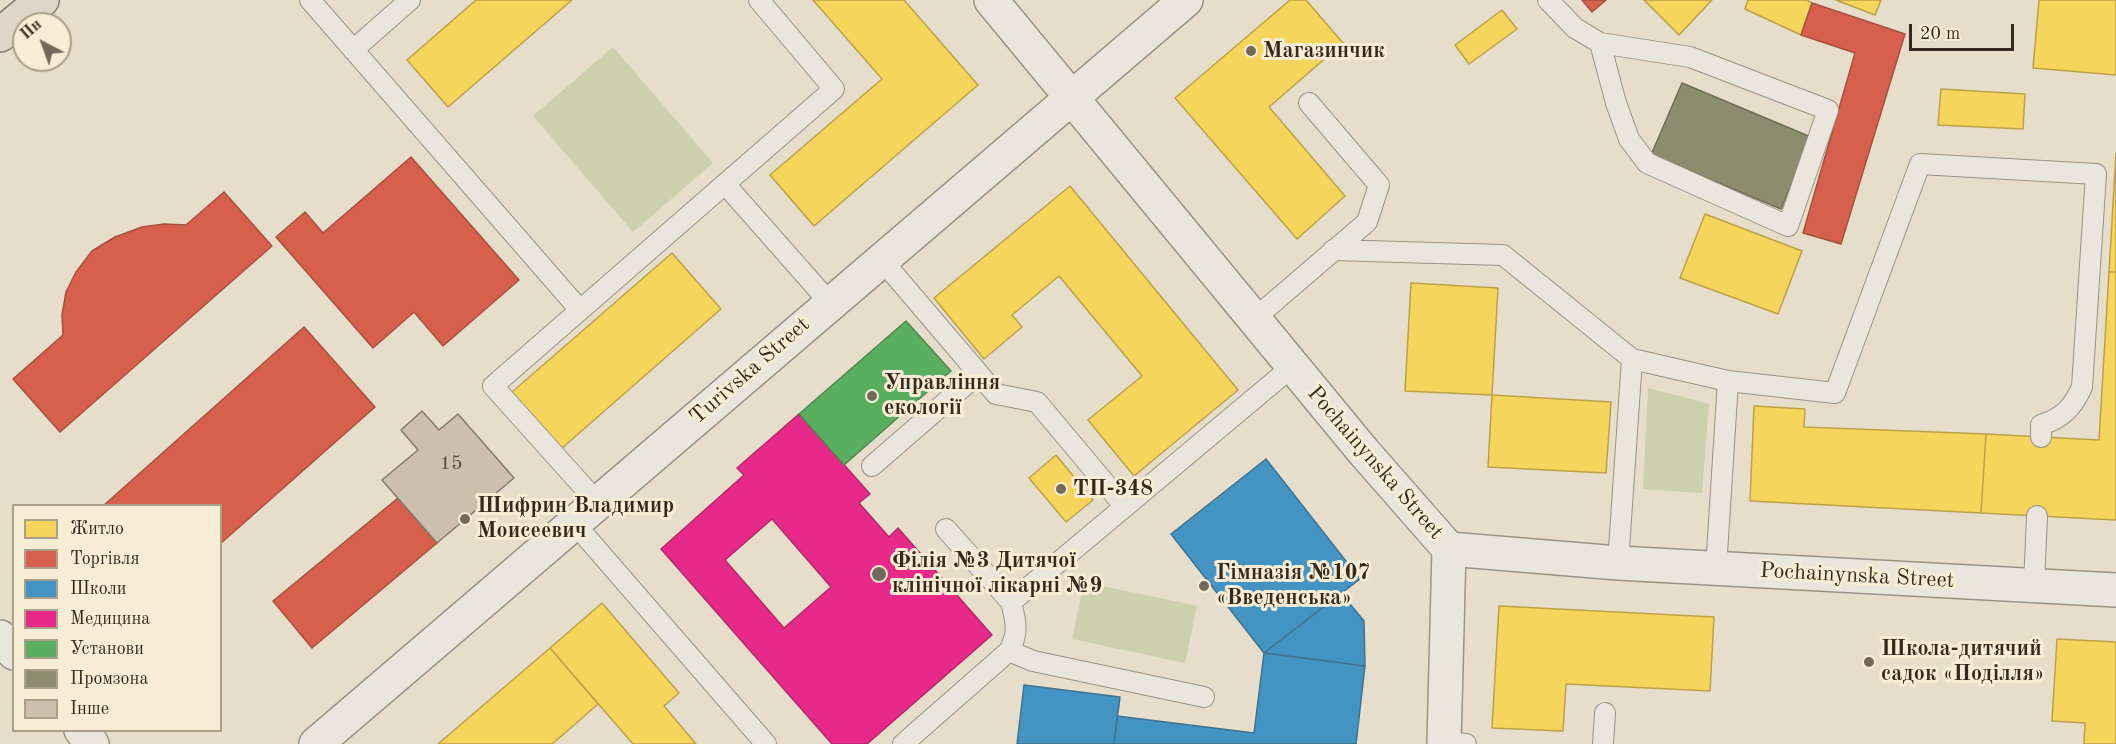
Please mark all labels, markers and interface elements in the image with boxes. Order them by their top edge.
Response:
north arrow [12,12,72,72]
scale bar [1912,12,2017,50]
text: Пн [18,17,45,43]
text: 20 m [1920,25,1960,43]
place label: Магазинчик [1263,38,1385,64]
marker: Магазинчик [1244,44,1258,58]
street label: Turivska Street [685,312,815,430]
place label: Управління екології [884,370,1000,422]
street label: Pochainynska Street [1301,381,1449,545]
marker: Управління екології [865,389,879,403]
house number: 15 [439,452,463,476]
place label: ТП-348 [1073,476,1153,502]
marker: ТП-348 [1054,482,1068,496]
place label: Шифрин Владимир Моисеевич [477,493,674,544]
legend [12,504,222,732]
marker: Шифрин Владимир Моисеевич [458,512,472,526]
text: Житло [70,520,124,538]
place label: Філія №3 Дитячої клінічної лікарні №9 [892,548,1102,600]
text: Торгівля [70,550,140,568]
street label: Pochainynska Street [1759,558,1955,594]
place label: Гімназія №107 «Введенська» [1216,560,1370,612]
marker: Філія №3 Дитячої клінічної лікарні №9 [870,565,888,583]
marker: Гімназія №107 «Введенська» [1197,579,1211,593]
text: Школи [70,580,127,598]
text: Медицина [70,610,150,628]
place label: Школа-дитячий садок «Поділля» [1881,636,2044,688]
text: Установи [70,640,144,658]
marker: Школа-дитячий садок «Поділля» [1862,655,1876,669]
text: Промзона [70,670,148,688]
text: Інше [70,700,109,718]

